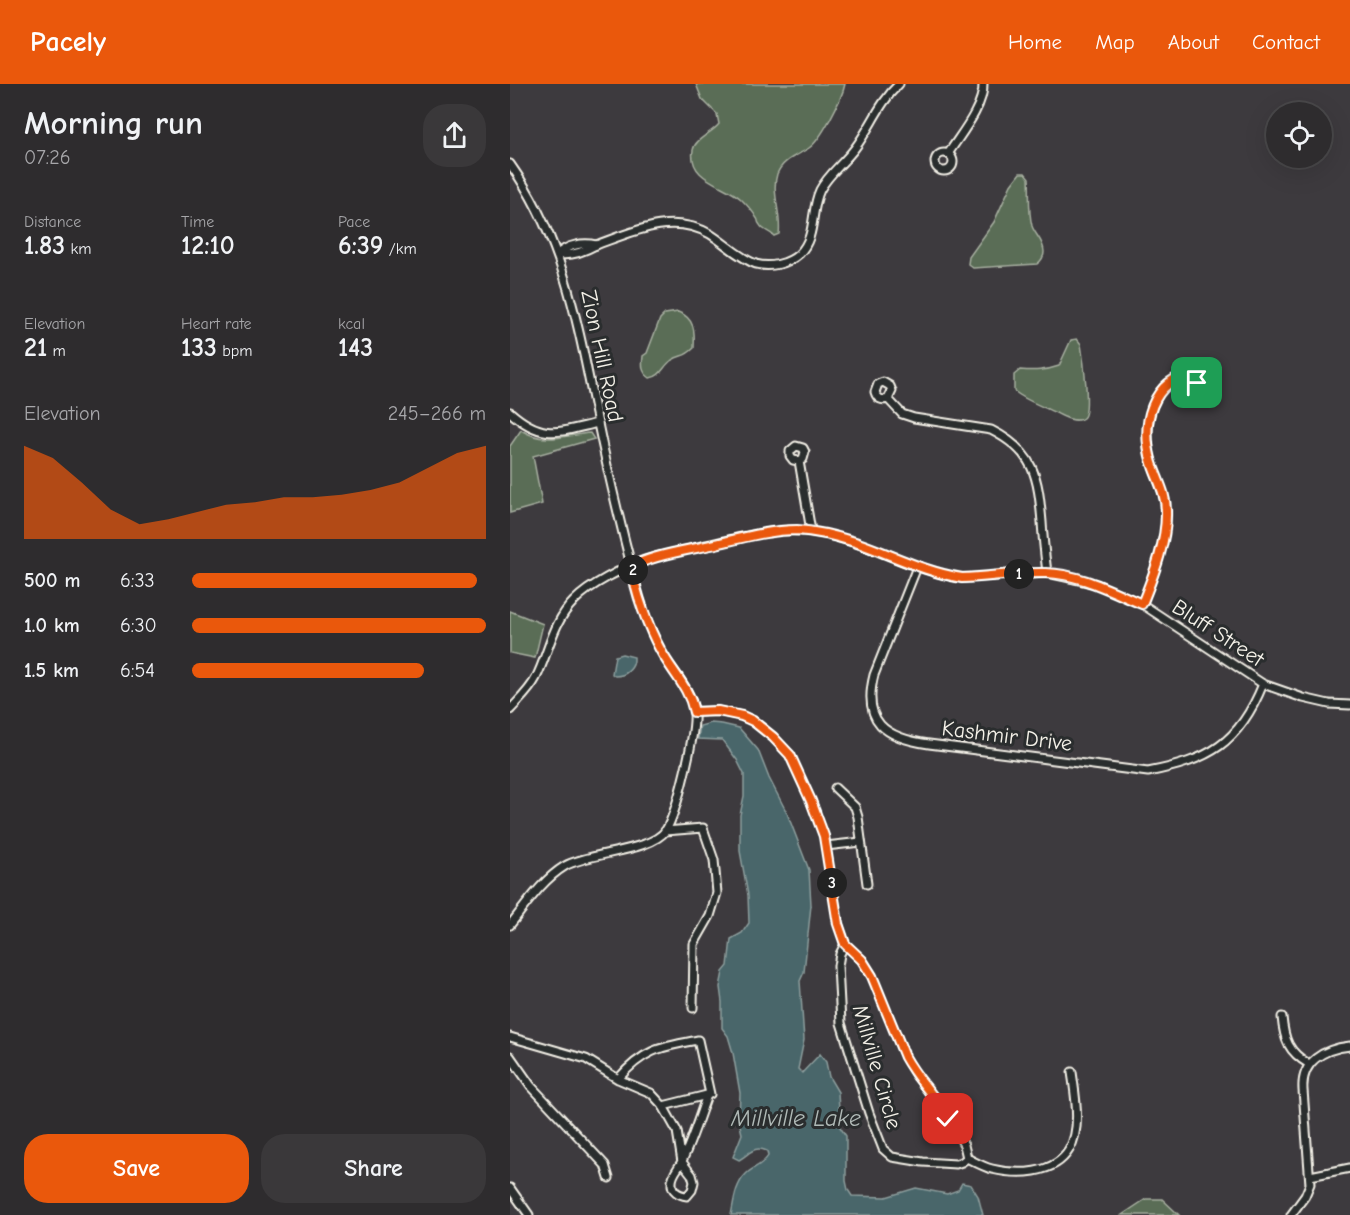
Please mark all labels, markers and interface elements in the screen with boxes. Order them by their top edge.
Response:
text: Pacely [30,26,106,58]
text: Home [1008,30,1062,54]
text: Map [1095,30,1135,54]
text: About [1168,30,1219,54]
text: Contact [1252,30,1320,54]
map controls [1266,102,1332,168]
button: locate [1266,102,1332,168]
text: Morning run [24,104,203,142]
button: share [423,104,486,167]
text: 07:26 [24,146,71,169]
text: Distance [24,213,81,231]
text: Time [181,213,214,231]
text: Pace [338,213,370,231]
text: 1.83 [24,231,65,261]
text: 12:10 [181,231,235,261]
text: 6:39 [338,231,383,261]
text: km [65,240,91,258]
text: /km [383,240,417,258]
street label: Zion Hill Road [575,288,629,424]
text: Elevation [24,315,85,333]
text: Heart rate [181,315,252,333]
text: kcal [338,315,365,333]
text: 21 [24,333,47,363]
text: 133 [181,333,217,363]
text: 143 [338,333,373,363]
text: m [47,342,66,360]
text: bpm [217,342,253,360]
pin [1171,357,1222,408]
icon: arrive [1180,366,1213,399]
text: Elevation [24,402,101,425]
text: 245–266 m [388,402,486,425]
pin: 2 [618,555,648,585]
pin: 1 [1004,559,1034,589]
text: 2 [629,561,637,579]
text: 1 [1016,565,1022,583]
text: 500 m [24,569,81,592]
text: 6:33 [120,569,155,592]
street label: Bluff Street [1167,594,1269,673]
text: 1.0 km [24,614,80,637]
text: 6:30 [120,614,157,637]
text: 1.5 km [24,659,79,682]
text: 6:54 [120,659,155,682]
street label: Kashmir Drive [940,715,1074,757]
pin: 3 [817,868,847,898]
text: 3 [828,874,836,892]
street label: Millville Circle [847,1002,907,1132]
pin [922,1093,973,1144]
icon: check [931,1102,964,1135]
water label: Millville Lake [730,1104,861,1132]
button: Save [24,1134,249,1203]
button: Share [261,1134,486,1203]

